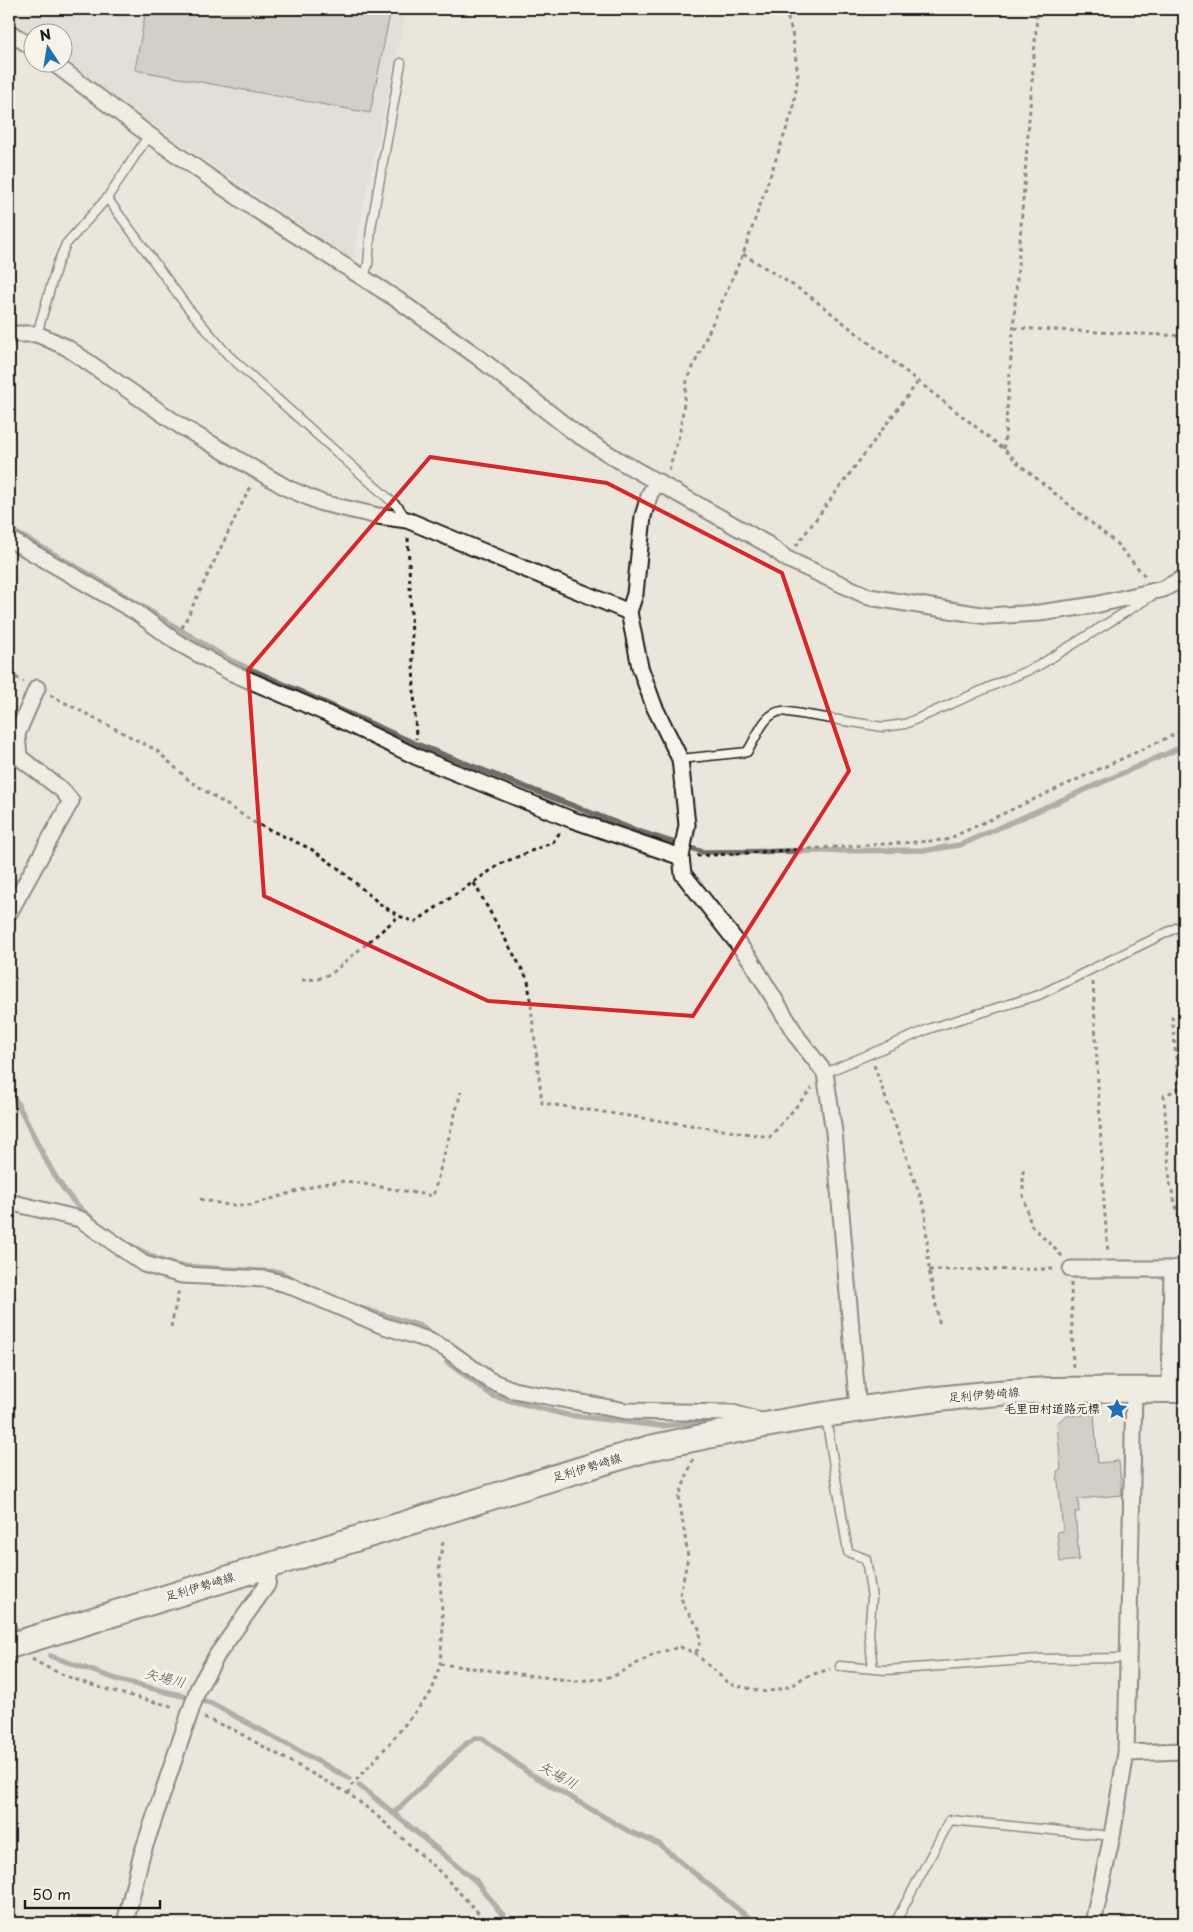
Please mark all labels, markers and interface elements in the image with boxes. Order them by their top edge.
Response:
north arrow [22,22,72,72]
text: N [38,23,53,46]
street label: 足利伊勢崎線 [947,1382,1021,1406]
place icon: 毛里田村道路元標 [1104,1396,1130,1422]
place label: 毛里田村道路元標 [1004,1399,1100,1417]
street label: 足利伊勢崎線 [550,1448,624,1486]
street label: 足利伊勢崎線 [163,1567,237,1605]
water label: 矢場川 [142,1662,188,1693]
water label: 矢場川 [535,1755,582,1794]
scale bar [25,1877,160,1909]
text: 50 m [32,1882,71,1905]

